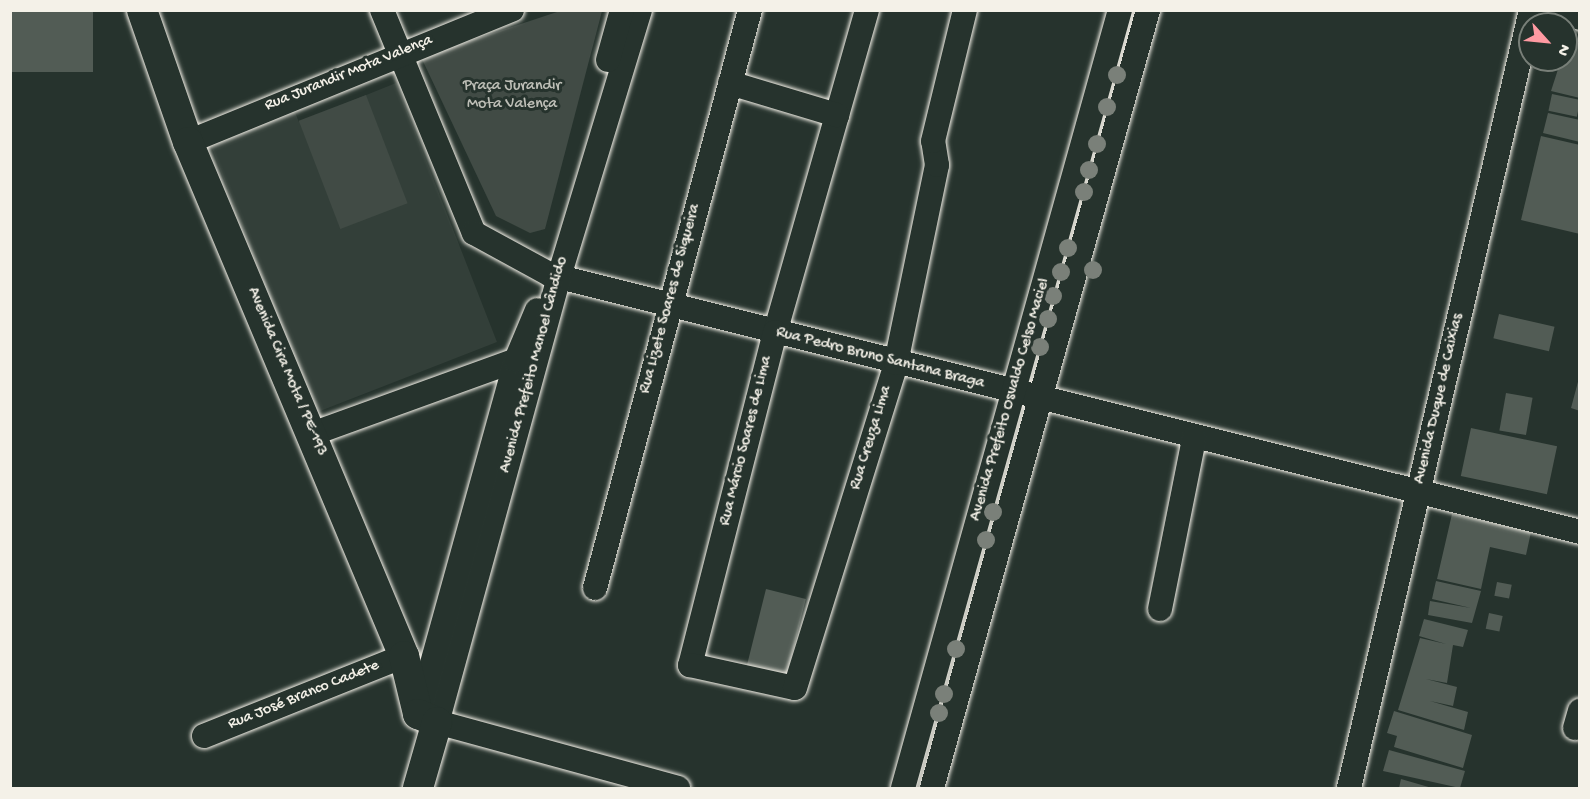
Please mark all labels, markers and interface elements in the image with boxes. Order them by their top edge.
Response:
north arrow [1518,12,1578,72]
street label: Rua Jurandir Mota Valença [262,32,436,116]
text: N [1552,41,1574,58]
park label: Praça Jurandir Mota Valença [463,77,561,115]
street label: Rua Lizete Soares de Siqueira [636,202,706,396]
street label: Avenida Prefeito Manoel Cândido [497,255,573,475]
street label: Avenida Prefeito Osvaldo Celso Maciel [967,277,1055,523]
street label: Avenida Cira Mota / PE-193 [242,285,330,459]
street label: Avenida Duque de Caixias [1411,312,1469,486]
street label: Rua Pedro Bruno Santana Braga [774,324,986,394]
street label: Rua Márcio Soares de Lima [717,354,777,528]
street label: Rua Creuza Lima [847,384,897,492]
street label: Rua José Branco Cadete [226,657,382,735]

